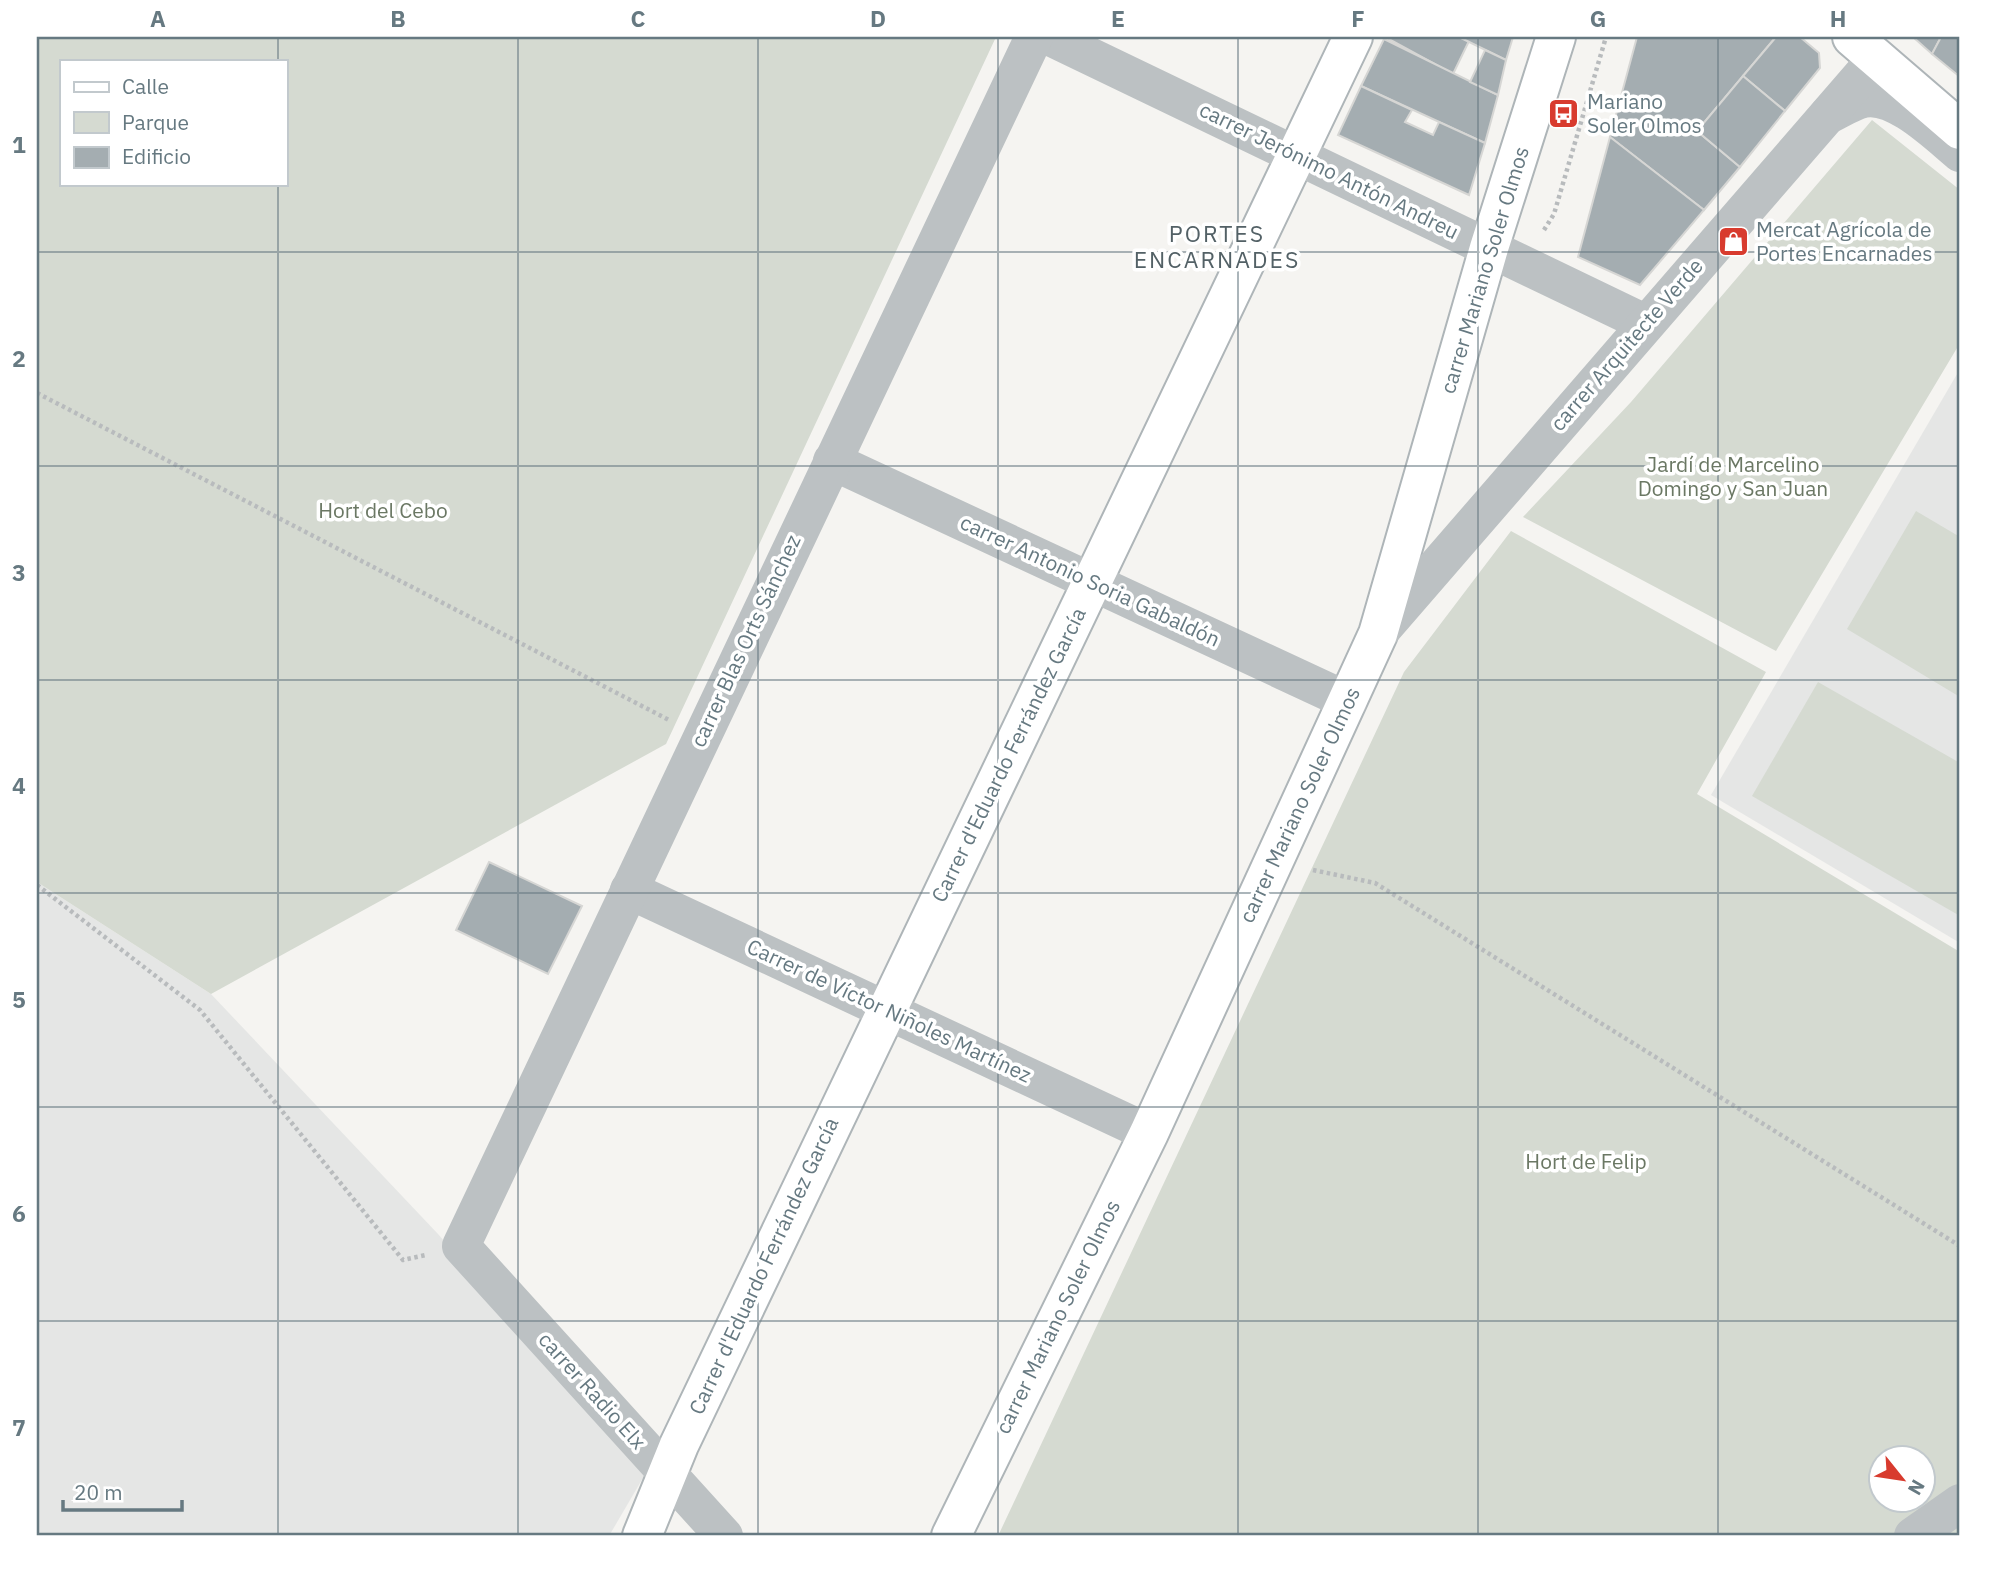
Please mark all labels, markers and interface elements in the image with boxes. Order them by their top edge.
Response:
text: A [150,3,166,33]
text: B [390,3,406,33]
text: C [631,3,646,33]
text: D [870,3,886,33]
text: E [1111,3,1125,33]
text: F [1351,3,1365,33]
text: G [1590,3,1606,33]
text: H [1830,3,1846,33]
legend [60,60,287,186]
text: Calle [122,72,169,100]
place label: Mariano Soler Olmos [1587,87,1702,139]
street label: carrer Jerónimo Antón Andreu [1195,95,1464,245]
bus stop icon: Mariano Soler Olmos [1547,97,1581,131]
text: Parque [122,108,189,136]
text: 1 [12,129,26,159]
text: Edificio [122,142,191,170]
street label: carrer Mariano Soler Olmos [1433,143,1535,397]
place label: Mercat Agrícola de Portes Encarnades [1756,215,1933,267]
district label: PORTES ENCARNADES [1134,218,1300,274]
shop icon: Mercat Agrícola de Portes Encarnades [1716,225,1750,259]
street label: carrer Arquitecte Verde [1544,252,1709,436]
text: 2 [12,343,26,373]
park label: Jardí de Marcelino Domingo y San Juan [1638,450,1828,502]
park label: Hort del Cebo [318,496,448,524]
street label: carrer Antonio Soria Gabaldón [956,508,1225,653]
street label: carrer Blas Orts Sánchez [684,530,807,751]
text: 3 [12,557,26,587]
street label: Carrer d'Eduardo Ferrández García [924,602,1092,907]
street label: carrer Mariano Soler Olmos [1232,682,1366,927]
text: 4 [12,770,26,800]
street label: Carrer de Víctor Niñoles Martínez [743,932,1036,1089]
text: 5 [12,984,26,1014]
street label: Carrer d'Eduardo Ferrández García [682,1112,844,1419]
park label: Hort de Felip [1525,1147,1647,1175]
street label: carrer Mariano Soler Olmos [988,1195,1126,1438]
text: 6 [12,1198,26,1228]
street label: carrer Radio Elx [533,1326,653,1455]
text: 7 [12,1412,26,1442]
north arrow [1868,1444,1938,1514]
scale bar [63,1468,182,1512]
text: N [1903,1476,1931,1499]
text: 20 m [74,1478,123,1506]

